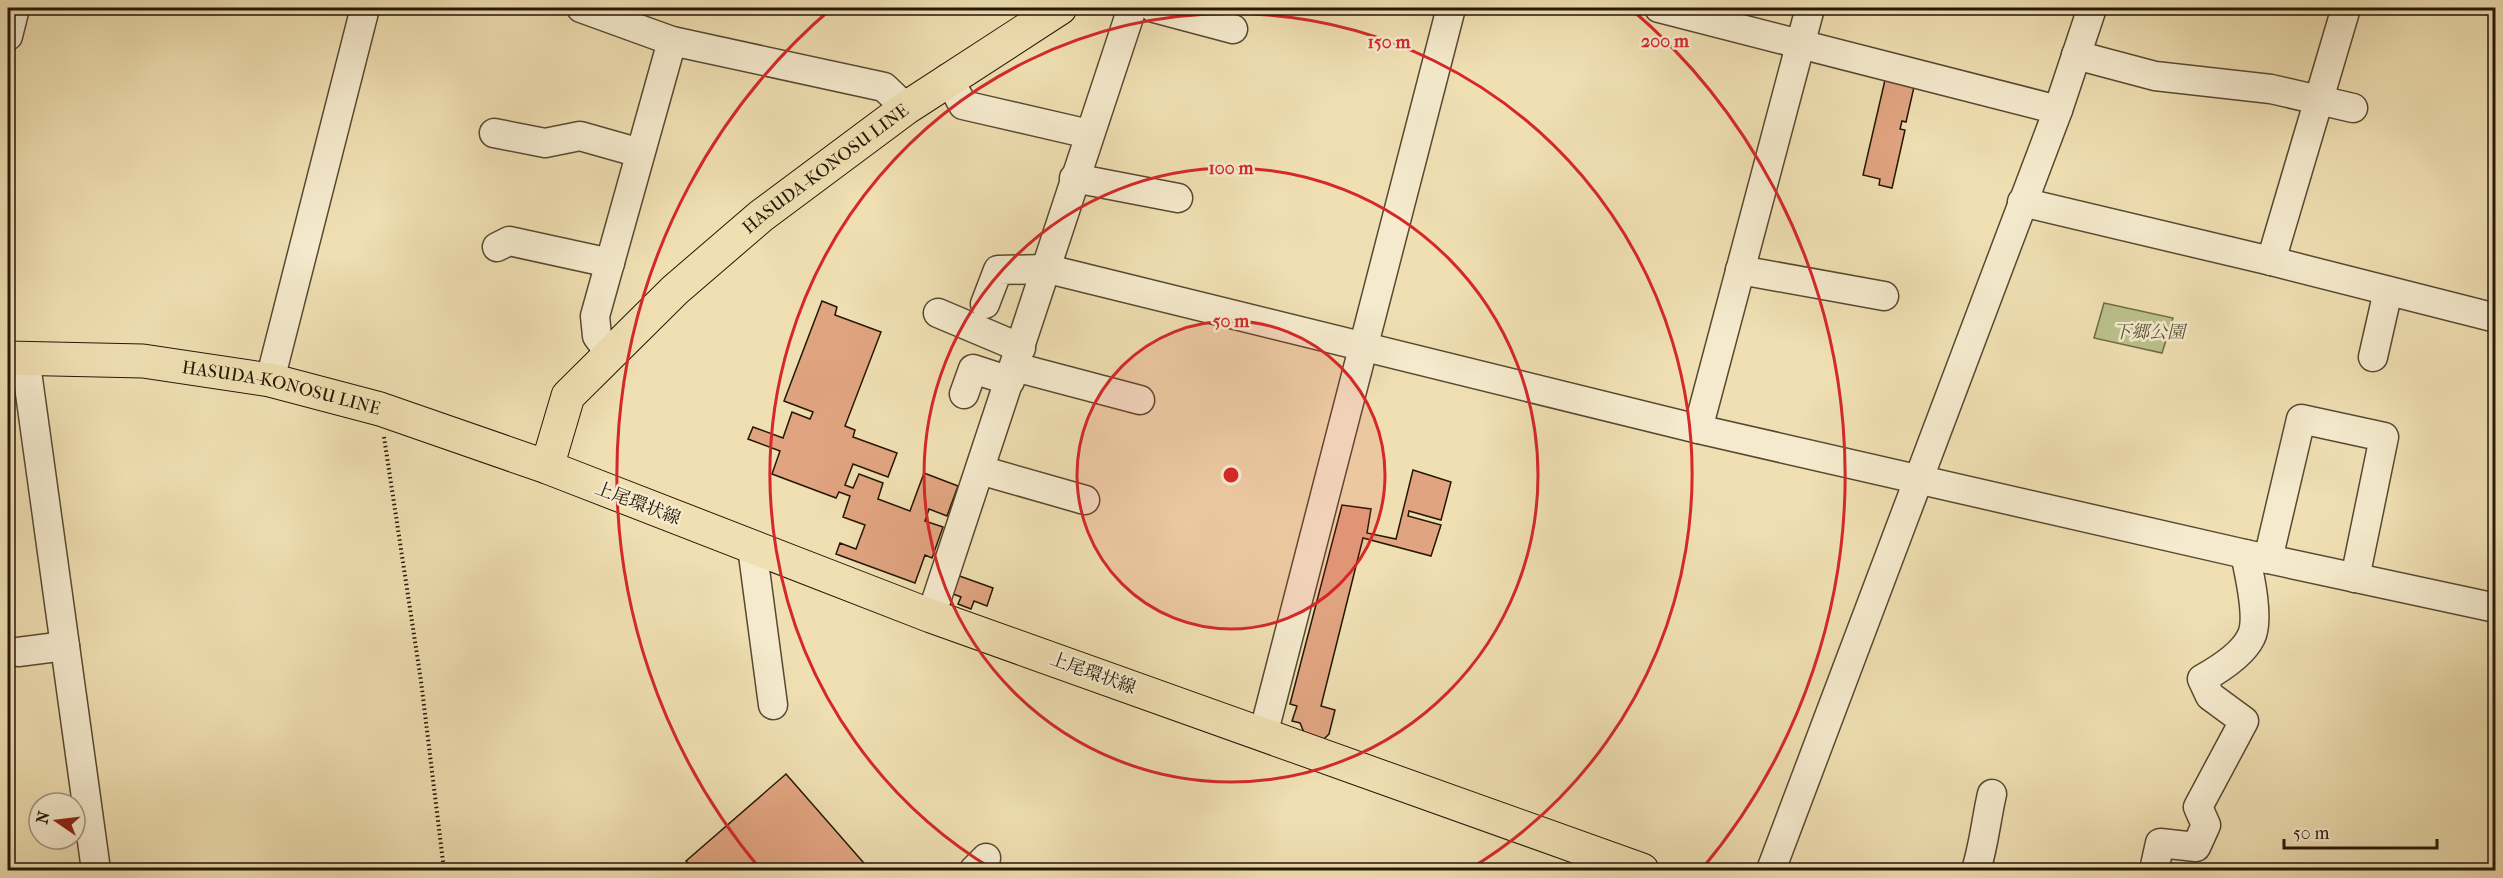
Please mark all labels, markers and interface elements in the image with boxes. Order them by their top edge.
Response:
text: 200 m [1641,31,1690,52]
text: 150 m [1368,32,1411,53]
street label: HASUDA-KONOSU LINE [738,100,913,238]
text: 100 m [1208,158,1255,179]
text: 50 m [1213,311,1250,332]
park label: 下郷公園 [2113,322,2188,343]
street label: HASUDA-KONOSU LINE [181,357,383,420]
centre of rings [1221,465,1241,485]
street label: 上尾環状線 [592,478,684,529]
street label: 上尾環状線 [1047,648,1139,699]
north arrow [27,791,87,851]
text: N [32,808,54,826]
scale bar [2284,812,2437,850]
text: 50 m [2293,823,2330,844]

